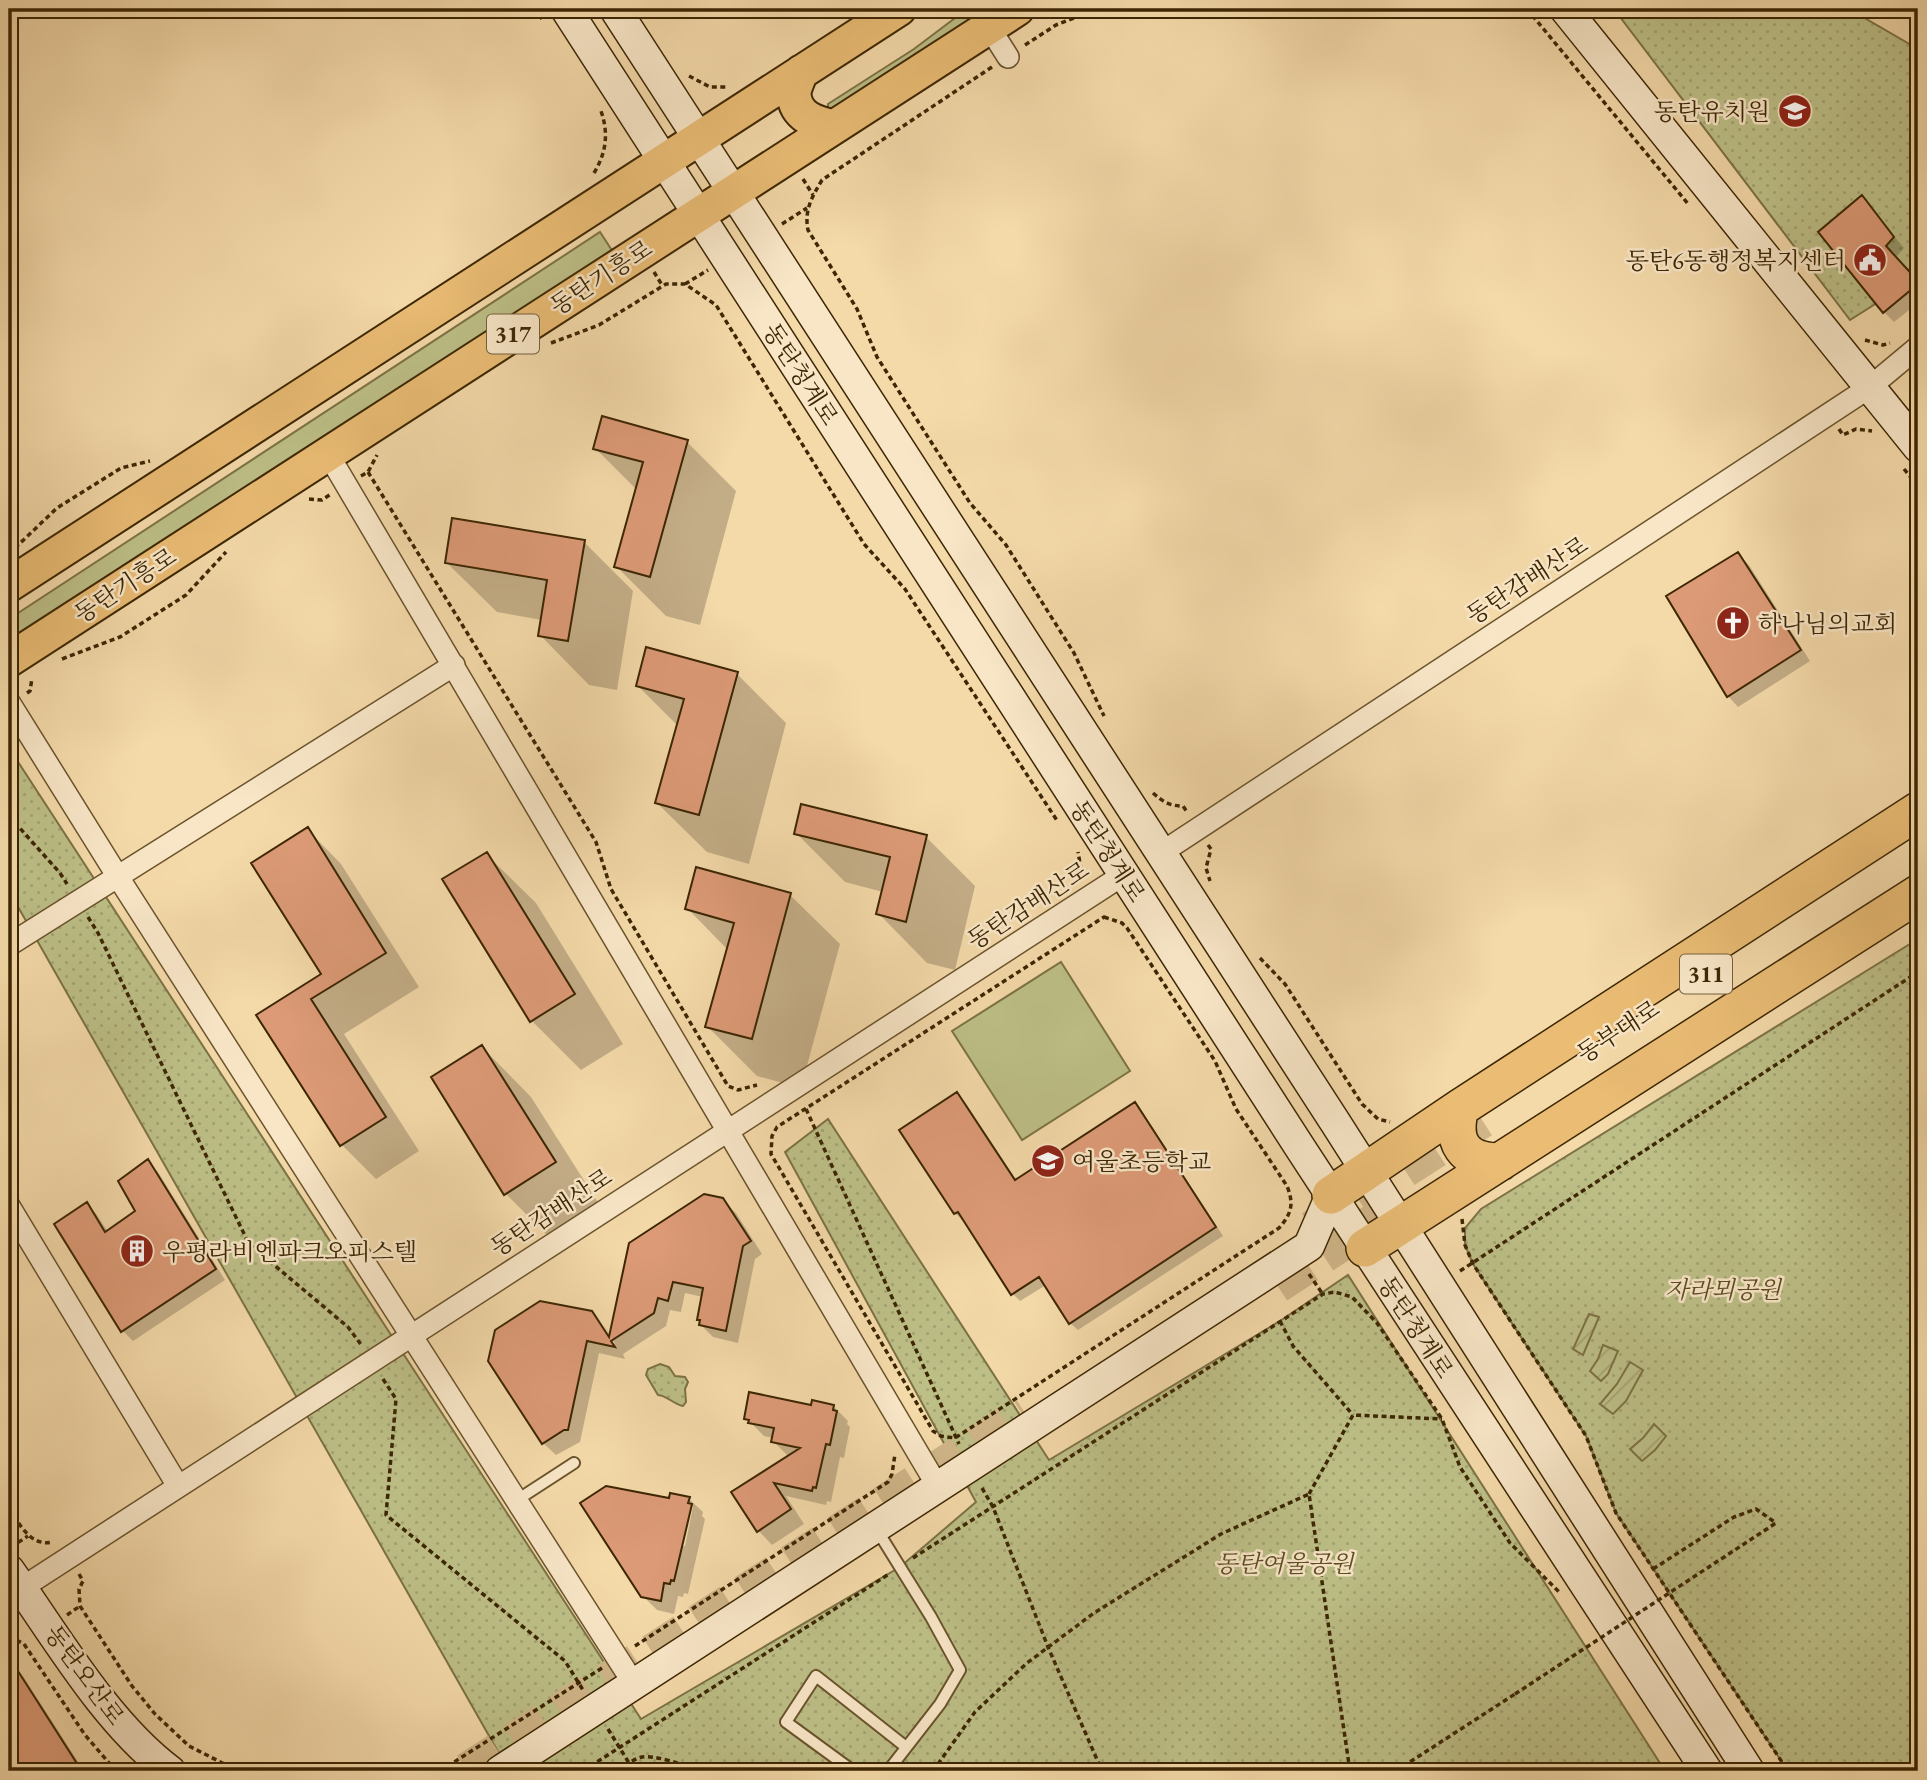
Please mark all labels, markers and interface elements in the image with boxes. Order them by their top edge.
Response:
school or university icon: 동탄유치원 [1776,92,1814,130]
place label: 동탄유치원 [1654,96,1770,127]
street label: 동탄기흥로 [544,232,658,322]
public building icon: 동탄6동행정복지센터 [1851,241,1889,279]
place label: 동탄6동행정복지센터 [1626,245,1846,276]
road number: 317 [487,314,539,354]
street label: 동탄청계로 [756,317,846,431]
street label: 동탄감배산로 [1460,529,1594,631]
street label: 동탄기흥로 [68,540,182,630]
church icon: 하나님의교회 [1714,604,1752,642]
place label: 하나님의교회 [1758,608,1897,639]
street label: 동탄청계로 [1063,794,1153,908]
street label: 동탄감배산로 [961,854,1095,956]
road number: 311 [1680,954,1732,993]
street label: 동부대로 [1571,993,1665,1069]
school or university icon: 여울초등학교 [1029,1142,1067,1180]
place label: 여울초등학교 [1072,1146,1211,1177]
street label: 동탄감배산로 [484,1161,618,1263]
building icon: 우평라비엔파크오피스텔 [118,1232,156,1270]
place label: 우평라비엔파크오피스텔 [162,1236,417,1267]
street label: 동탄청계로 [1371,1270,1461,1384]
park label: 자라뫼공원 [1665,1274,1783,1305]
park label: 동탄여울공원 [1214,1548,1355,1579]
street label: 동탄오산로 [38,1619,132,1731]

